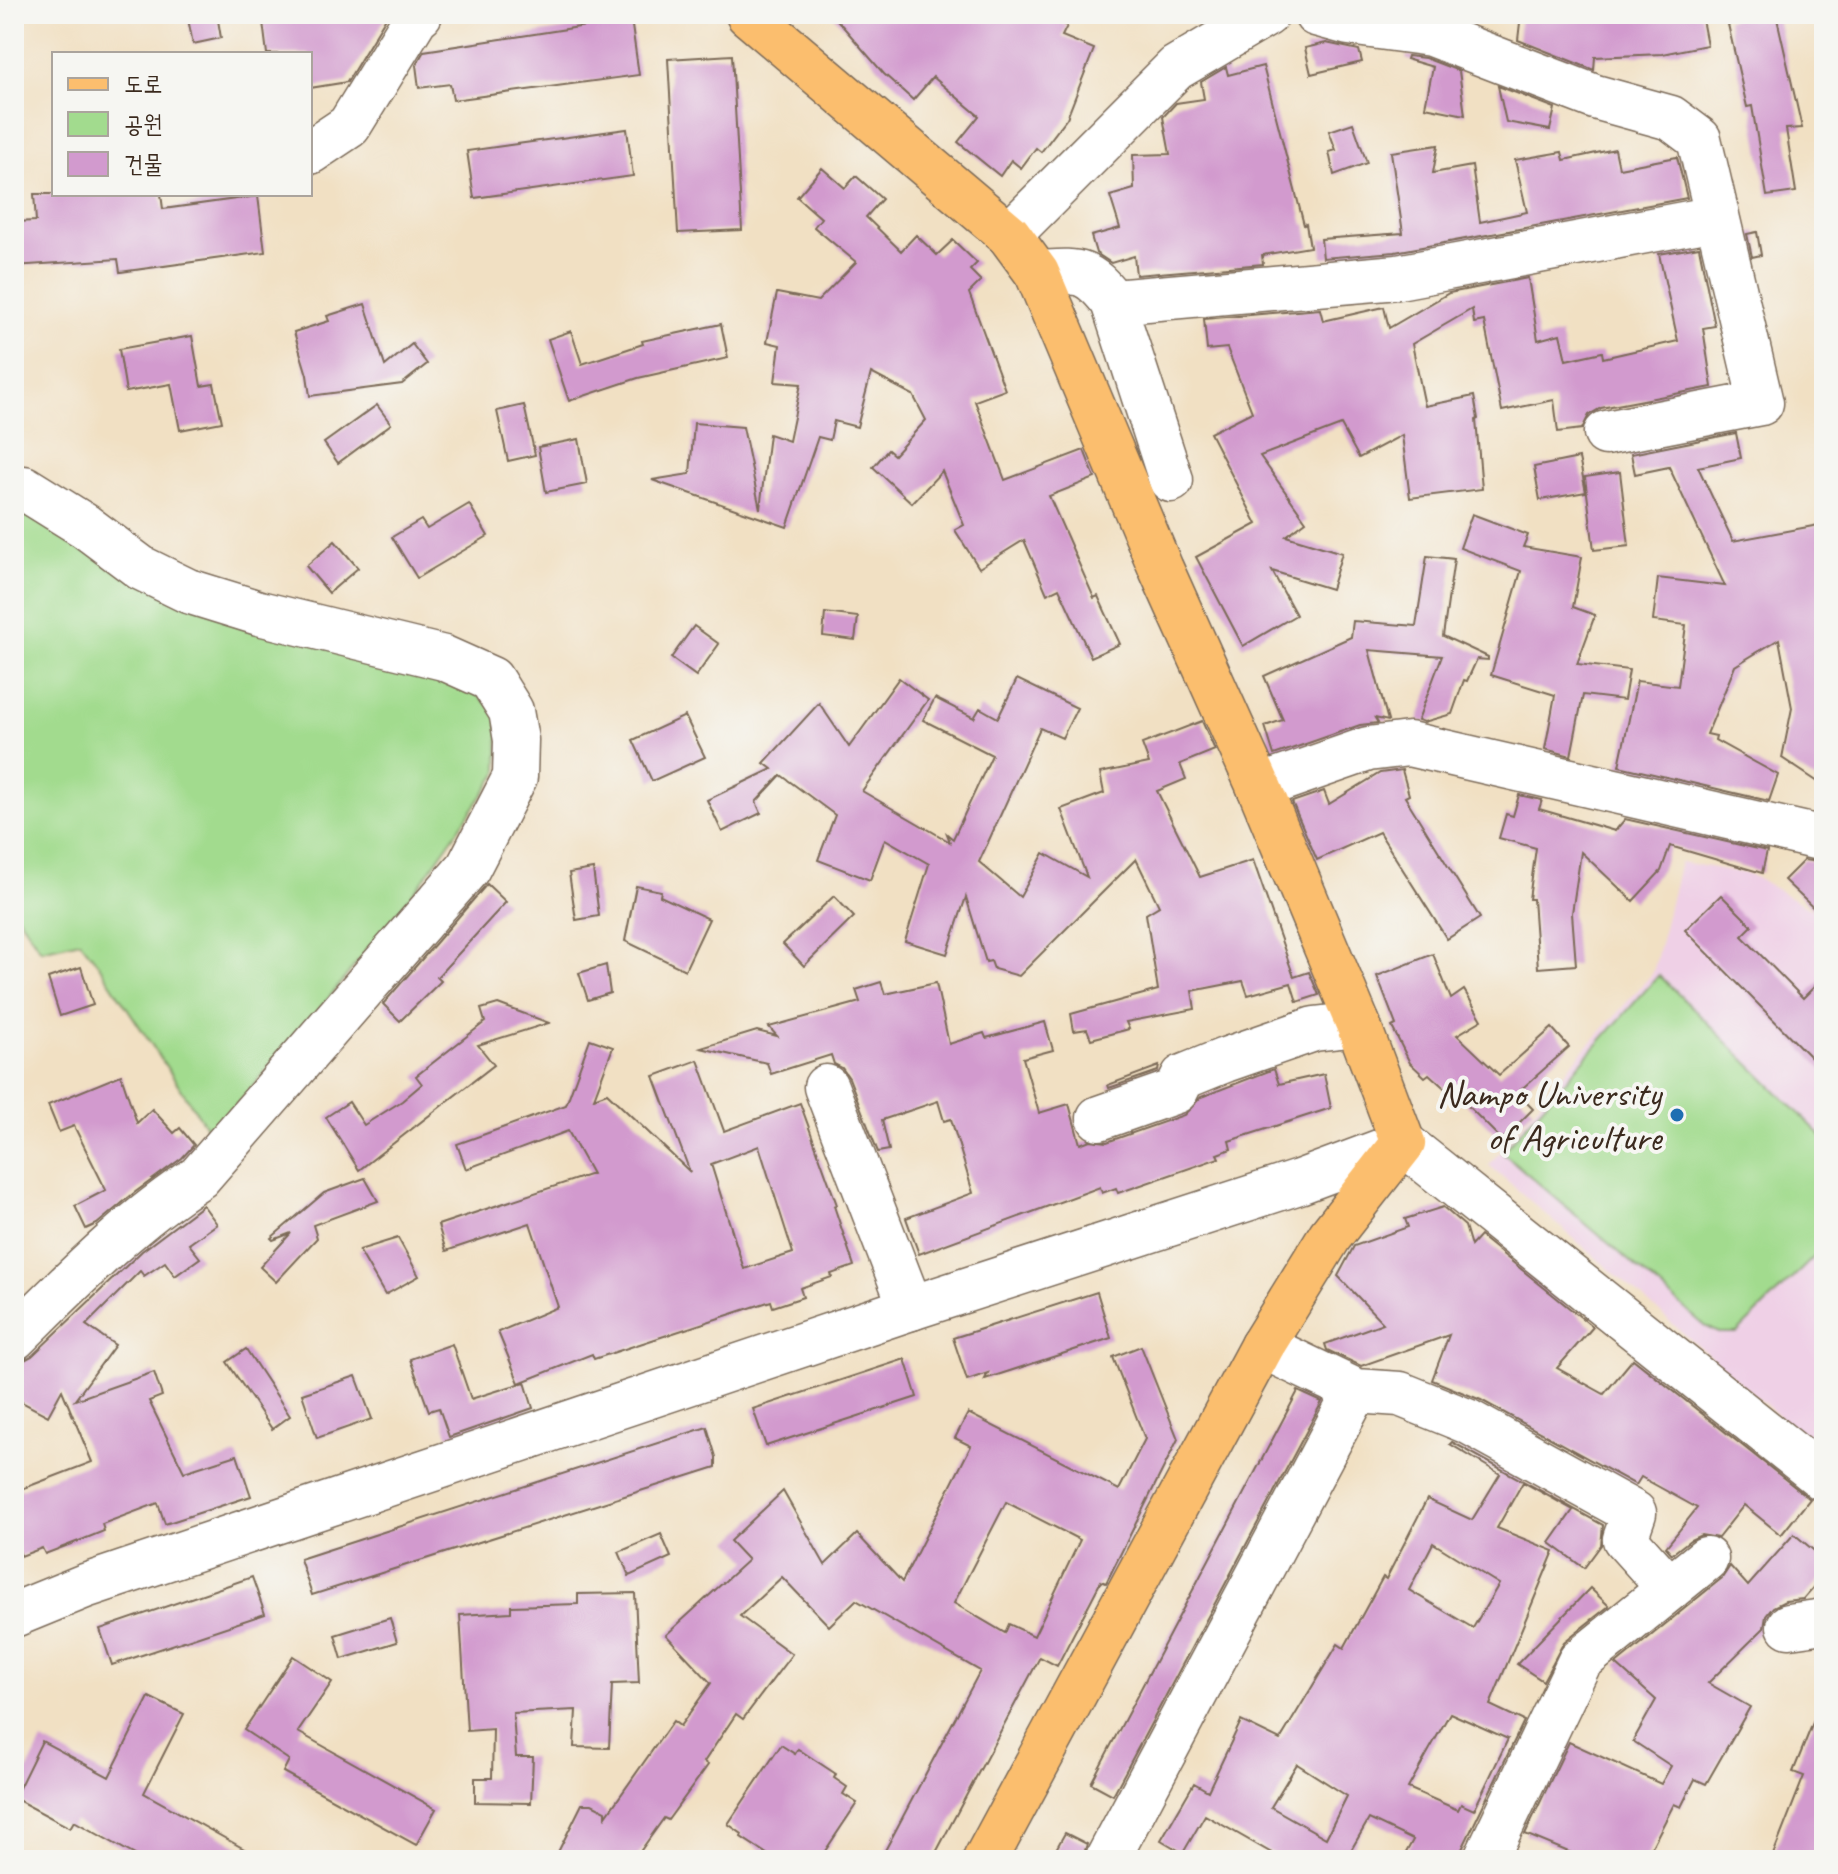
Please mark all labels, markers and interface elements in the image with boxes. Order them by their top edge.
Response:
legend [52,52,312,196]
text: 도로 [124,69,163,99]
text: 공원 [124,109,163,139]
text: 건물 [124,149,163,179]
place label: Nampo University of Agriculture [1437,1070,1664,1161]
marker: Nampo University of Agriculture [1668,1106,1686,1124]

